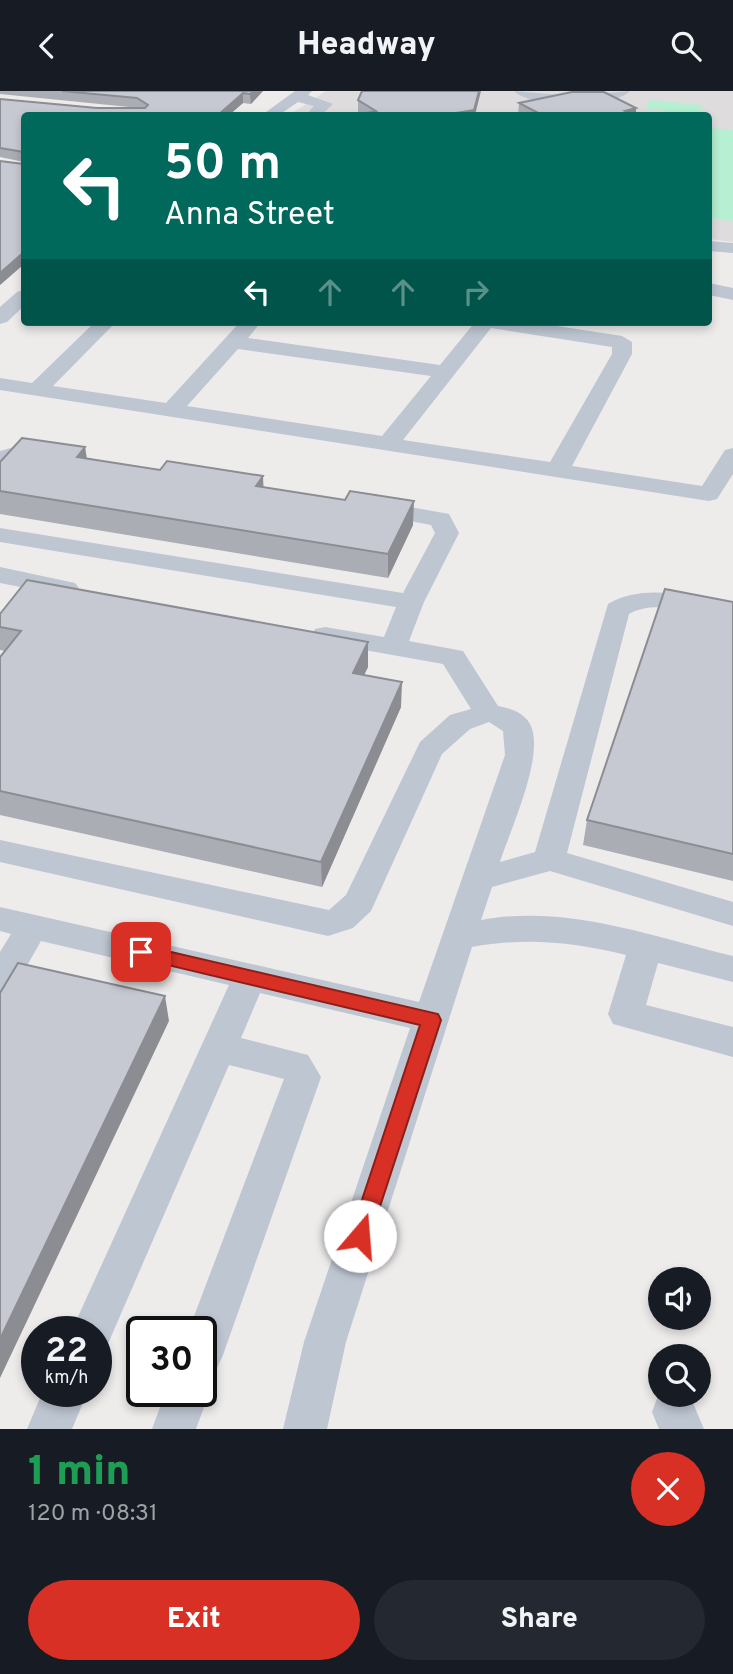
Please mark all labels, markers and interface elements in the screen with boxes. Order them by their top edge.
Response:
text: Headway [297,26,436,66]
icon: back [28,27,66,65]
icon: search [667,27,705,65]
text: 50 m [164,135,281,197]
icon: left [49,140,140,231]
text: Anna Street [164,196,335,236]
icon: left [238,273,276,311]
icon: ahead [311,273,349,311]
icon: ahead [384,273,422,311]
icon: right [457,273,495,311]
pin [111,922,171,982]
icon: arrive [122,933,160,971]
position arrow [323,1199,397,1273]
map controls [648,1267,711,1407]
button: sound [648,1267,711,1330]
speed limit sign: 30 [126,1316,217,1407]
text: 22 [45,1330,88,1374]
button: search [648,1344,711,1407]
text: km/h [45,1367,88,1390]
text: 1 min [28,1447,131,1500]
button: close [631,1452,705,1526]
text: 120 m · 08:31 [28,1500,158,1529]
button: Exit [28,1580,360,1660]
button: Share [374,1580,705,1660]

